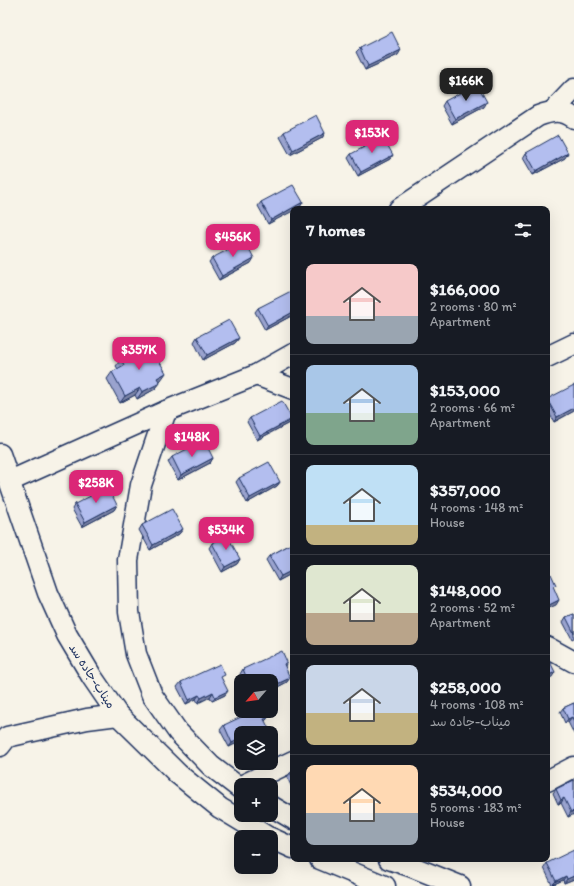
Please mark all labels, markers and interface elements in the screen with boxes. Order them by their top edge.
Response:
pin: $166K [438,68,494,102]
text: $166K [449,73,483,88]
pin: $153K [344,120,400,154]
text: $153K [355,125,389,140]
icon: filters [512,219,534,241]
text: 7 homes [306,220,366,240]
pin: $456K [205,224,261,258]
text: $456K [215,229,251,244]
text: $166,000 [430,279,500,299]
icon: home [338,280,386,328]
text: 2 rooms · 80 m² [430,299,517,314]
text: Apartment [430,314,491,329]
pin: $357K [111,337,167,371]
text: $357K [121,342,157,357]
text: $153,000 [430,380,500,400]
icon: home [338,381,386,429]
text: 2 rooms · 66 m² [430,400,515,415]
text: Apartment [430,415,491,430]
pin: $148K [164,424,220,458]
text: $148K [174,429,210,444]
pin: $258K [68,470,124,504]
text: $258K [78,475,114,490]
text: $357,000 [430,480,501,500]
icon: home [338,481,386,529]
text: 4 rooms · 148 m² [430,500,523,515]
text: House [430,515,465,530]
pin: $534K [198,517,254,551]
text: $534K [208,522,244,537]
text: $148,000 [430,580,502,600]
icon: home [338,581,386,629]
text: 2 rooms · 52 m² [430,600,515,615]
text: Apartment [430,615,491,630]
street label: میناب-جاده سد [65,641,118,712]
north arrow [234,674,278,718]
map controls [234,674,278,874]
text: $258,000 [430,677,501,697]
icon: home [338,681,386,729]
text: 4 rooms · 108 m² [430,697,524,712]
text: میناب-جاده سد [430,714,511,729]
button: layers [234,726,278,770]
button: + [234,778,278,822]
text: $534,000 [430,780,502,800]
icon: home [338,781,386,829]
text: 5 rooms · 183 m² [430,800,522,815]
text: House [430,815,465,830]
button: − [234,830,278,874]

